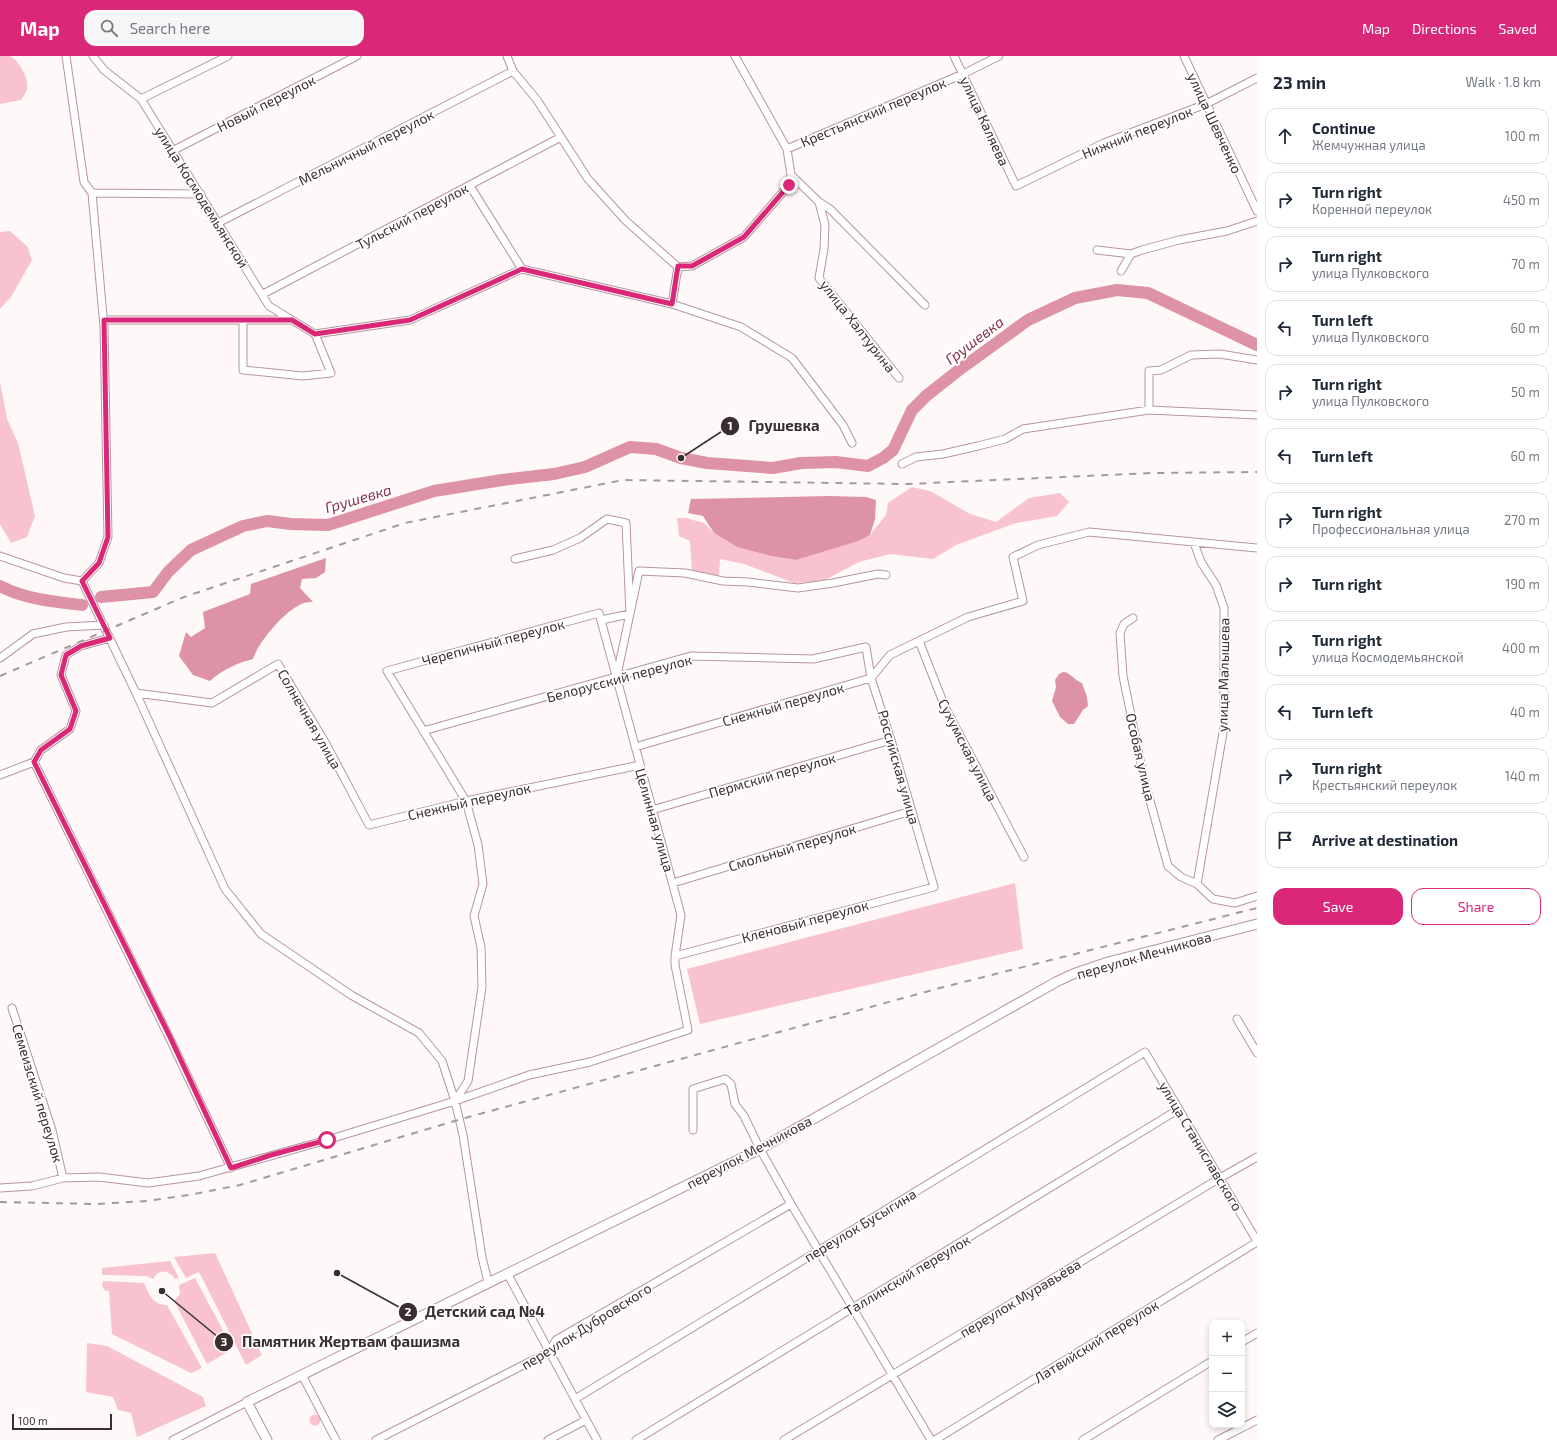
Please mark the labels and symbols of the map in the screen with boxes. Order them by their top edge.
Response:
street label: улица Шевченко [1184,70,1246,176]
street label: Новый переулок [214,71,318,135]
street label: Крестьянский переулок [798,73,949,150]
street label: улица Каляева [957,74,1013,168]
street label: Нижний переулок [1079,102,1195,162]
street label: Мельничный переулок [295,105,437,189]
street label: улица Космодемьянской [152,123,252,271]
route end [780,176,798,194]
street label: Тульский переулок [353,179,472,253]
street label: улица Халтурина [817,276,899,376]
water label: Грушевка [941,312,1007,368]
callout: Грушевка [720,412,827,439]
text: Грушевка [749,416,820,434]
text: 1 [727,418,733,432]
water label: Грушевка [322,480,394,516]
street label: Черепичный переулок [420,615,567,669]
street label: улица Малышева [1214,618,1232,732]
street label: Белорусский переулок [545,650,694,706]
street label: Солнечная улица [275,666,345,772]
street label: Снежный переулок [720,678,846,730]
street label: Сухумская улица [935,696,1001,804]
street label: Российская улица [875,708,923,826]
street label: Особая улица [1123,711,1159,803]
street label: Пермский переулок [707,749,838,801]
street label: Целинная улица [632,766,678,874]
street label: Снежный переулок [406,778,533,823]
street label: Смольный переулок [726,819,858,875]
street label: Кленовый переулок [740,896,871,946]
street label: переулок Мечникова [1075,928,1213,982]
street label: Семеизский переулок [9,1022,67,1165]
street label: улица Станиславского [1156,1078,1246,1214]
street label: переулок Мечникова [683,1112,815,1192]
route start [318,1131,336,1149]
street label: переулок Бусыгина [801,1185,919,1265]
street label: Таллинский переулок [841,1230,973,1319]
street label: переулок Муравьёва [956,1255,1084,1341]
street label: переулок Дубровского [518,1279,654,1373]
street label: Латвийский переулок [1031,1296,1162,1386]
callout: Детский сад №4 [398,1299,553,1326]
text: Детский сад №4 [425,1302,545,1320]
text: 2 [405,1304,412,1318]
callout: Памятник Жертвам фашизма [214,1329,468,1356]
text: Памятник Жертвам фашизма [242,1332,460,1350]
text: 3 [221,1334,228,1348]
scale bar [12,1412,112,1431]

